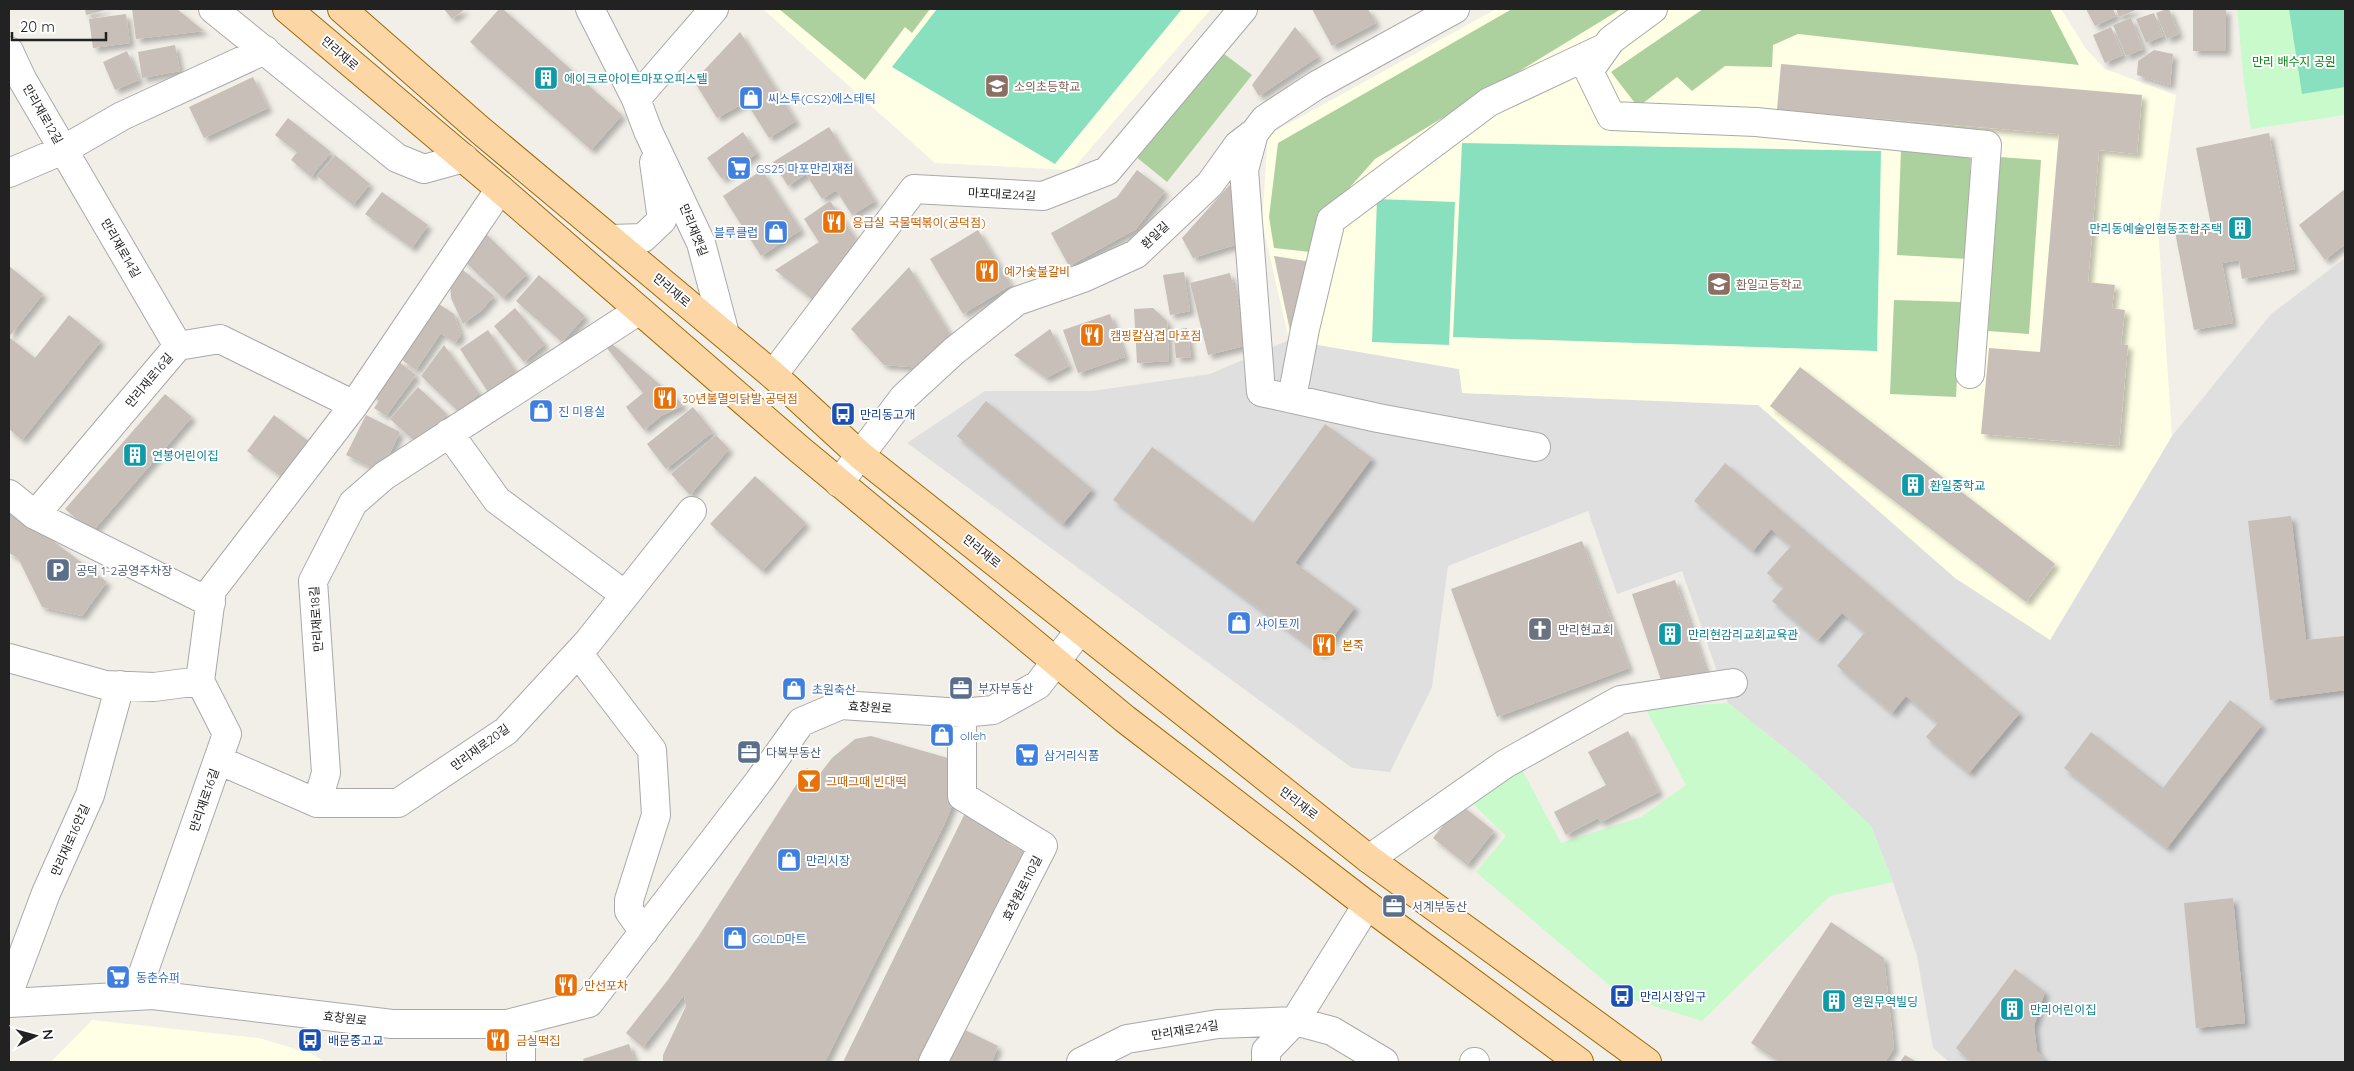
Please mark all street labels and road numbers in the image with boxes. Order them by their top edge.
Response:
street label: 만리재로 [318,33,362,73]
street label: 만리재로12길 [20,82,66,146]
street label: 마포대로24길 [968,185,1036,203]
street label: 만리재옛길 [677,202,711,258]
street label: 만리재로14길 [98,216,144,280]
street label: 환일길 [1138,218,1172,252]
street label: 만리재로 [650,270,694,310]
street label: 만리재로16길 [122,350,176,410]
street label: 만리재로 [960,531,1004,571]
street label: 만리재로18길 [306,585,326,653]
street label: 효창원로 [847,698,893,716]
street label: 만리재로20길 [448,721,512,773]
street label: 만리재로16길 [186,766,222,834]
street label: 만리재로 [1277,783,1321,823]
street label: 만리재로16안길 [47,802,93,878]
street label: 효창원로110길 [999,853,1045,923]
street label: 효창원로 [322,1008,368,1028]
street label: 만리재로24길 [1150,1017,1220,1043]

